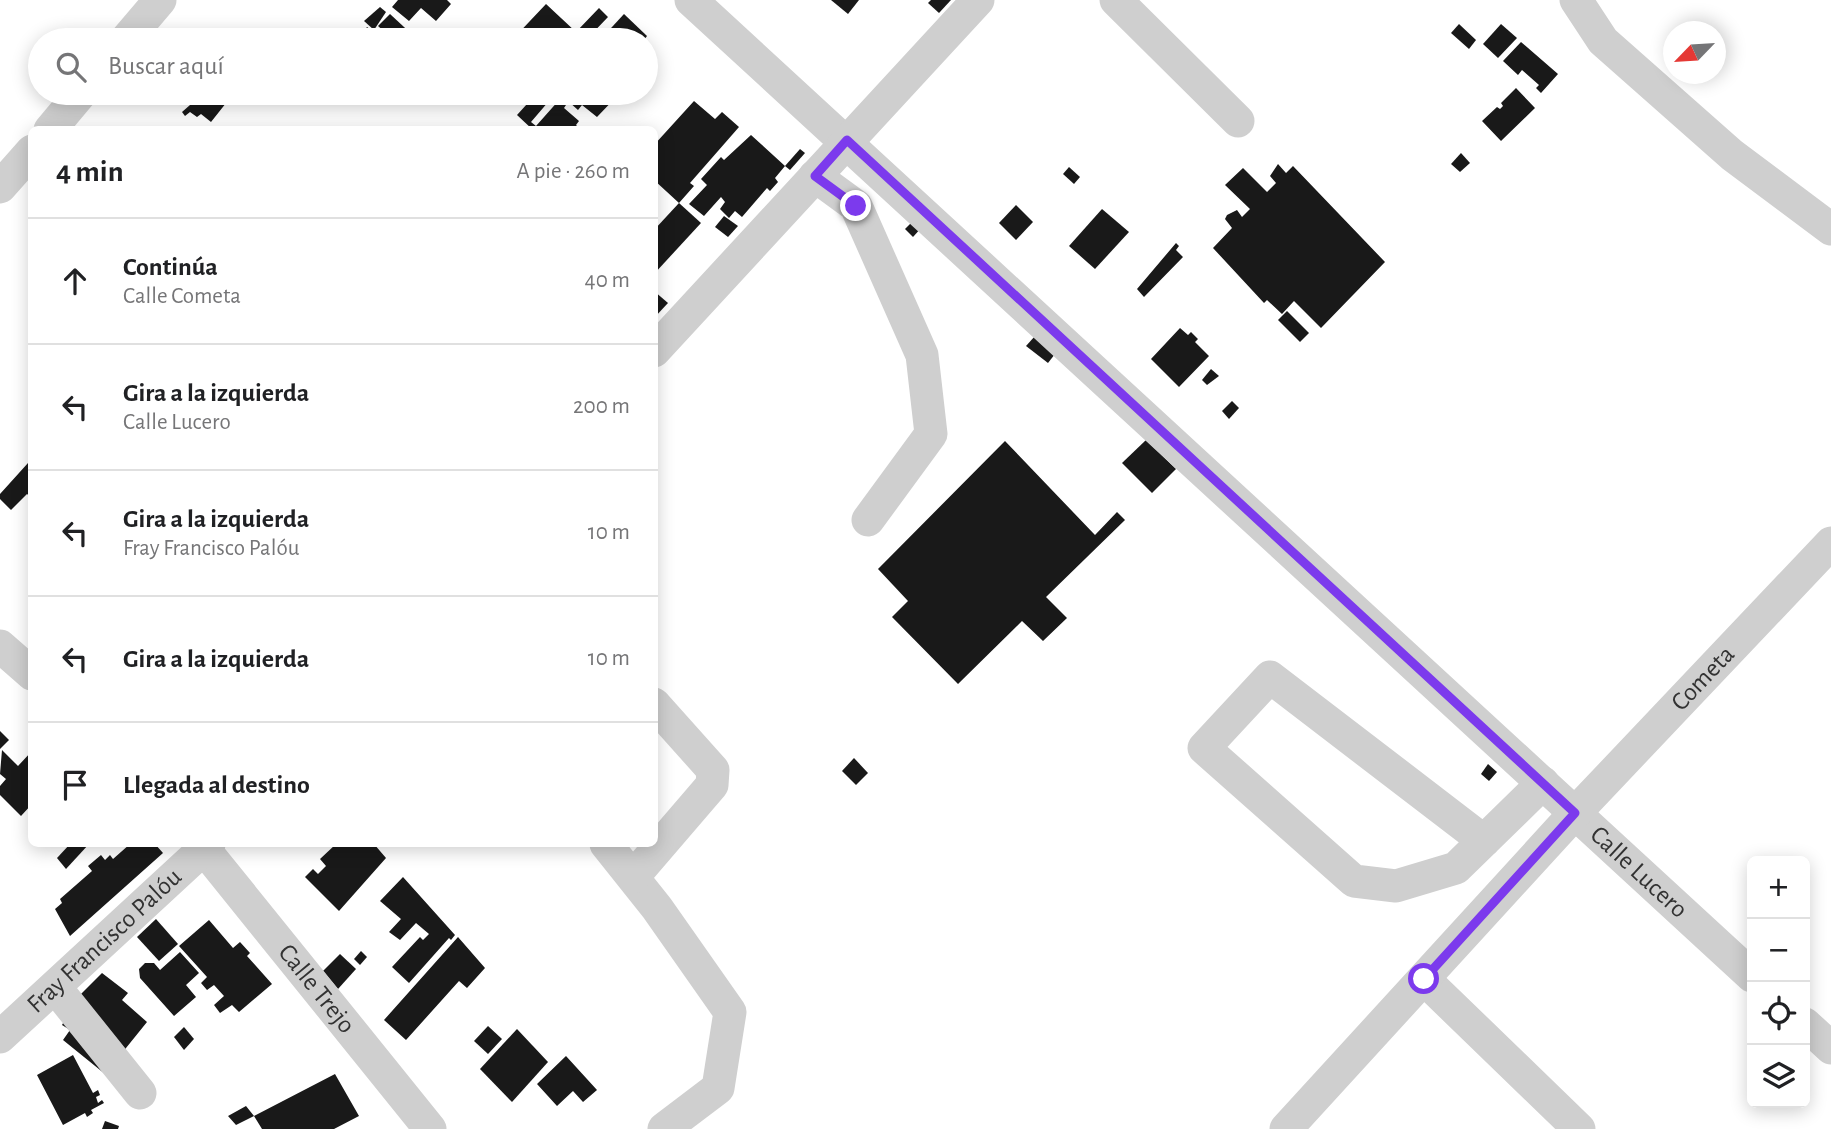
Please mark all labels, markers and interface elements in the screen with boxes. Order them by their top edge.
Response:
north arrow [1663,21,1726,84]
search box [28,28,658,105]
icon: search [52,48,90,86]
text: Buscar aquí [108,53,224,79]
text: 4 min [56,157,124,187]
text: A pie · 260 m [517,160,630,183]
route end [840,190,871,221]
text: Continúa [123,254,218,280]
icon: ahead [56,262,94,300]
text: 40 m [585,269,630,292]
text: Calle Cometa [123,285,241,308]
text: Gira a la izquierda [123,380,309,406]
icon: left [56,388,94,426]
text: 200 m [573,395,630,418]
text: Calle Lucero [123,411,231,434]
text: Gira a la izquierda [123,506,309,532]
icon: left [56,514,94,552]
text: 10 m [588,521,630,544]
text: Fray Francisco Palóu [123,537,299,560]
icon: left [56,640,94,678]
street label: Cometa [1666,641,1739,716]
text: Gira a la izquierda [123,646,309,672]
text: 10 m [588,647,630,670]
icon: arrive [56,766,94,804]
text: Llegada al destino [123,772,310,798]
street label: Calle Lucero [1585,821,1693,923]
map controls [1747,856,1810,1108]
button: + [1747,856,1810,919]
street label: Fray Francisco Palóu [22,863,186,1018]
button: − [1747,919,1810,982]
street label: Calle Trejo [273,939,360,1038]
route start [1408,963,1439,994]
button: locate [1747,982,1810,1045]
button: layers [1747,1045,1810,1108]

